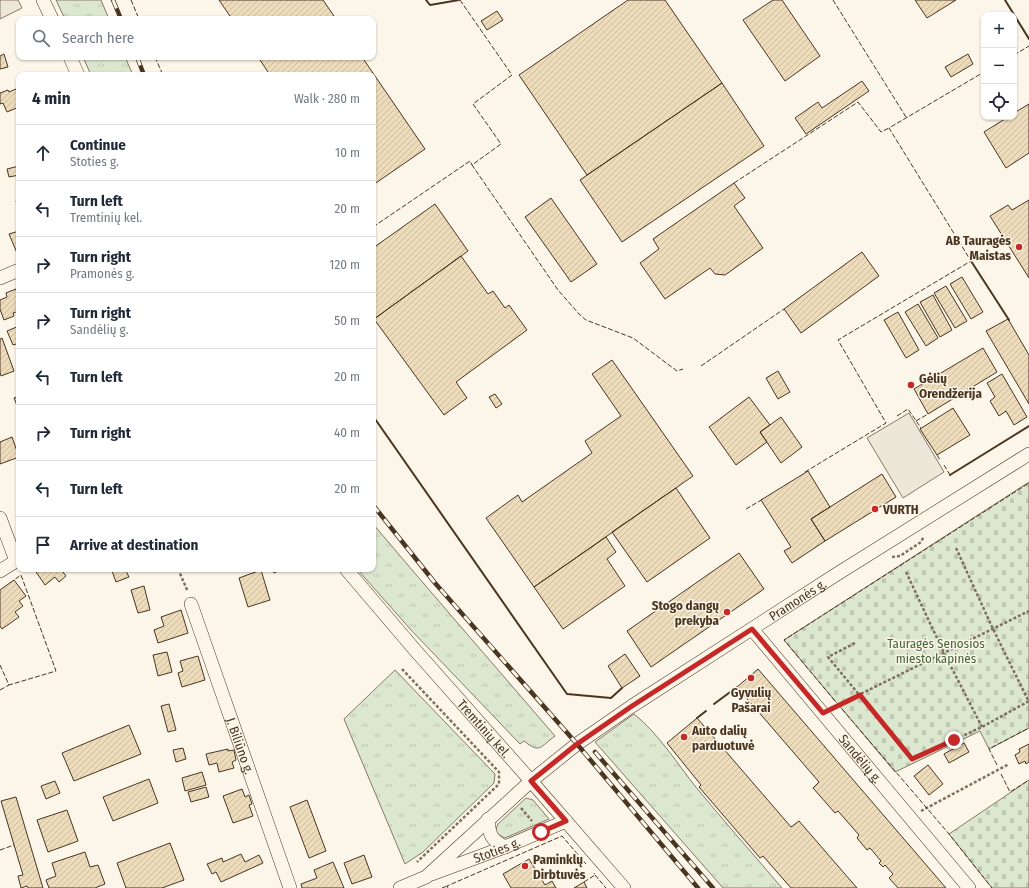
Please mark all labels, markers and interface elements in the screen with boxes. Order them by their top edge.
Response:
map controls [981,12,1017,120]
button: + [981,12,1017,48]
search box [16,16,376,60]
icon: search [30,27,52,49]
text: Search here [62,29,134,47]
button: − [981,48,1017,84]
button: locate [981,84,1017,120]
text: 4 min [32,88,71,109]
text: Walk · 280 m [294,91,360,106]
text: Continue [70,136,126,154]
icon: ahead [32,142,54,164]
text: 10 m [335,145,360,160]
text: Stoties g. [70,154,119,169]
text: Turn left [70,192,123,210]
icon: left [32,198,54,220]
text: 20 m [334,201,360,216]
text: Tremtinių kel. [70,210,142,225]
place label: AB Tauragės Maistas [945,233,1011,263]
marker: AB Tauragės Maistas [1014,242,1024,252]
text: Turn right [70,248,131,266]
icon: right [32,254,54,276]
text: 120 m [329,257,360,272]
text: Pramonės g. [70,266,135,281]
text: Turn right [70,304,131,322]
icon: right [32,310,54,332]
text: 50 m [334,313,360,328]
text: Sandėlių g. [70,322,129,337]
icon: left [32,366,54,388]
text: Turn left [70,368,123,386]
text: 20 m [334,369,360,384]
place label: Gėlių Orendžerija [919,371,982,401]
marker: Gėlių Orendžerija [906,380,916,390]
icon: right [32,422,54,444]
text: Turn right [70,424,131,442]
text: 40 m [334,425,360,440]
icon: left [32,478,54,500]
text: Turn left [70,480,123,498]
text: 20 m [334,481,360,496]
place label: VURTH [882,502,919,517]
marker: VURTH [870,504,880,514]
icon: arrive [32,534,54,556]
text: Arrive at destination [70,536,198,554]
street label: Pramonės g. [766,576,829,623]
place label: Stogo dangų prekyba [652,598,720,628]
marker: Stogo dangų prekyba [722,607,732,617]
park label: Tauragės Senosios miesto kapinės [887,636,985,666]
marker: Gyvulių Pašarai [746,673,756,683]
place label: Gyvulių Pašarai [731,685,771,715]
street label: Tremtinių kel. [455,696,514,761]
street label: J. Biliūno g. [224,715,257,776]
place label: Auto dalių parduotuvė [691,723,755,753]
street label: Sandėlių g. [836,731,885,786]
route end [945,731,963,749]
marker: Auto dalių parduotuvė [679,732,689,742]
route start [532,823,550,841]
street label: Stoties g. [471,834,523,866]
place label: Paminklų Dirbtuvės [533,852,586,882]
marker: Paminklų Dirbtuvės [520,861,530,871]

